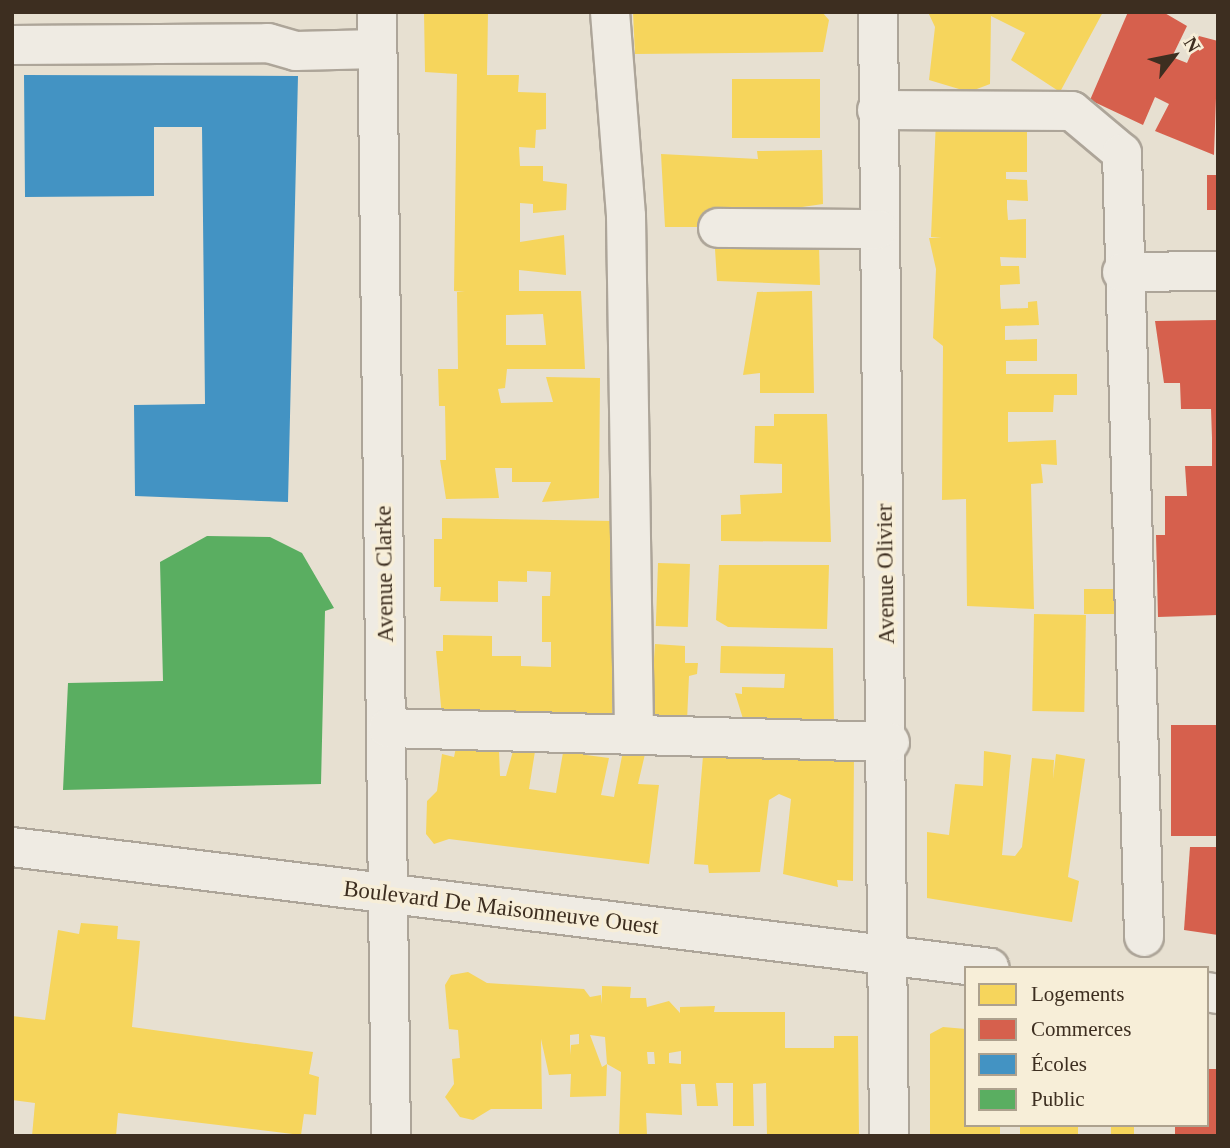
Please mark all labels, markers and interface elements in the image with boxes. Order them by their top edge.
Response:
north arrow [1139,21,1209,91]
text: N [1180,33,1205,56]
street label: Avenue Olivier [871,503,901,645]
street label: Avenue Clarke [370,505,400,643]
street label: Boulevard De Maisonneuve Ouest [342,875,660,941]
legend [964,966,1209,1127]
text: Logements [1031,982,1124,1006]
text: Commerces [1031,1017,1131,1041]
text: Écoles [1031,1052,1087,1076]
text: Public [1031,1087,1085,1111]

